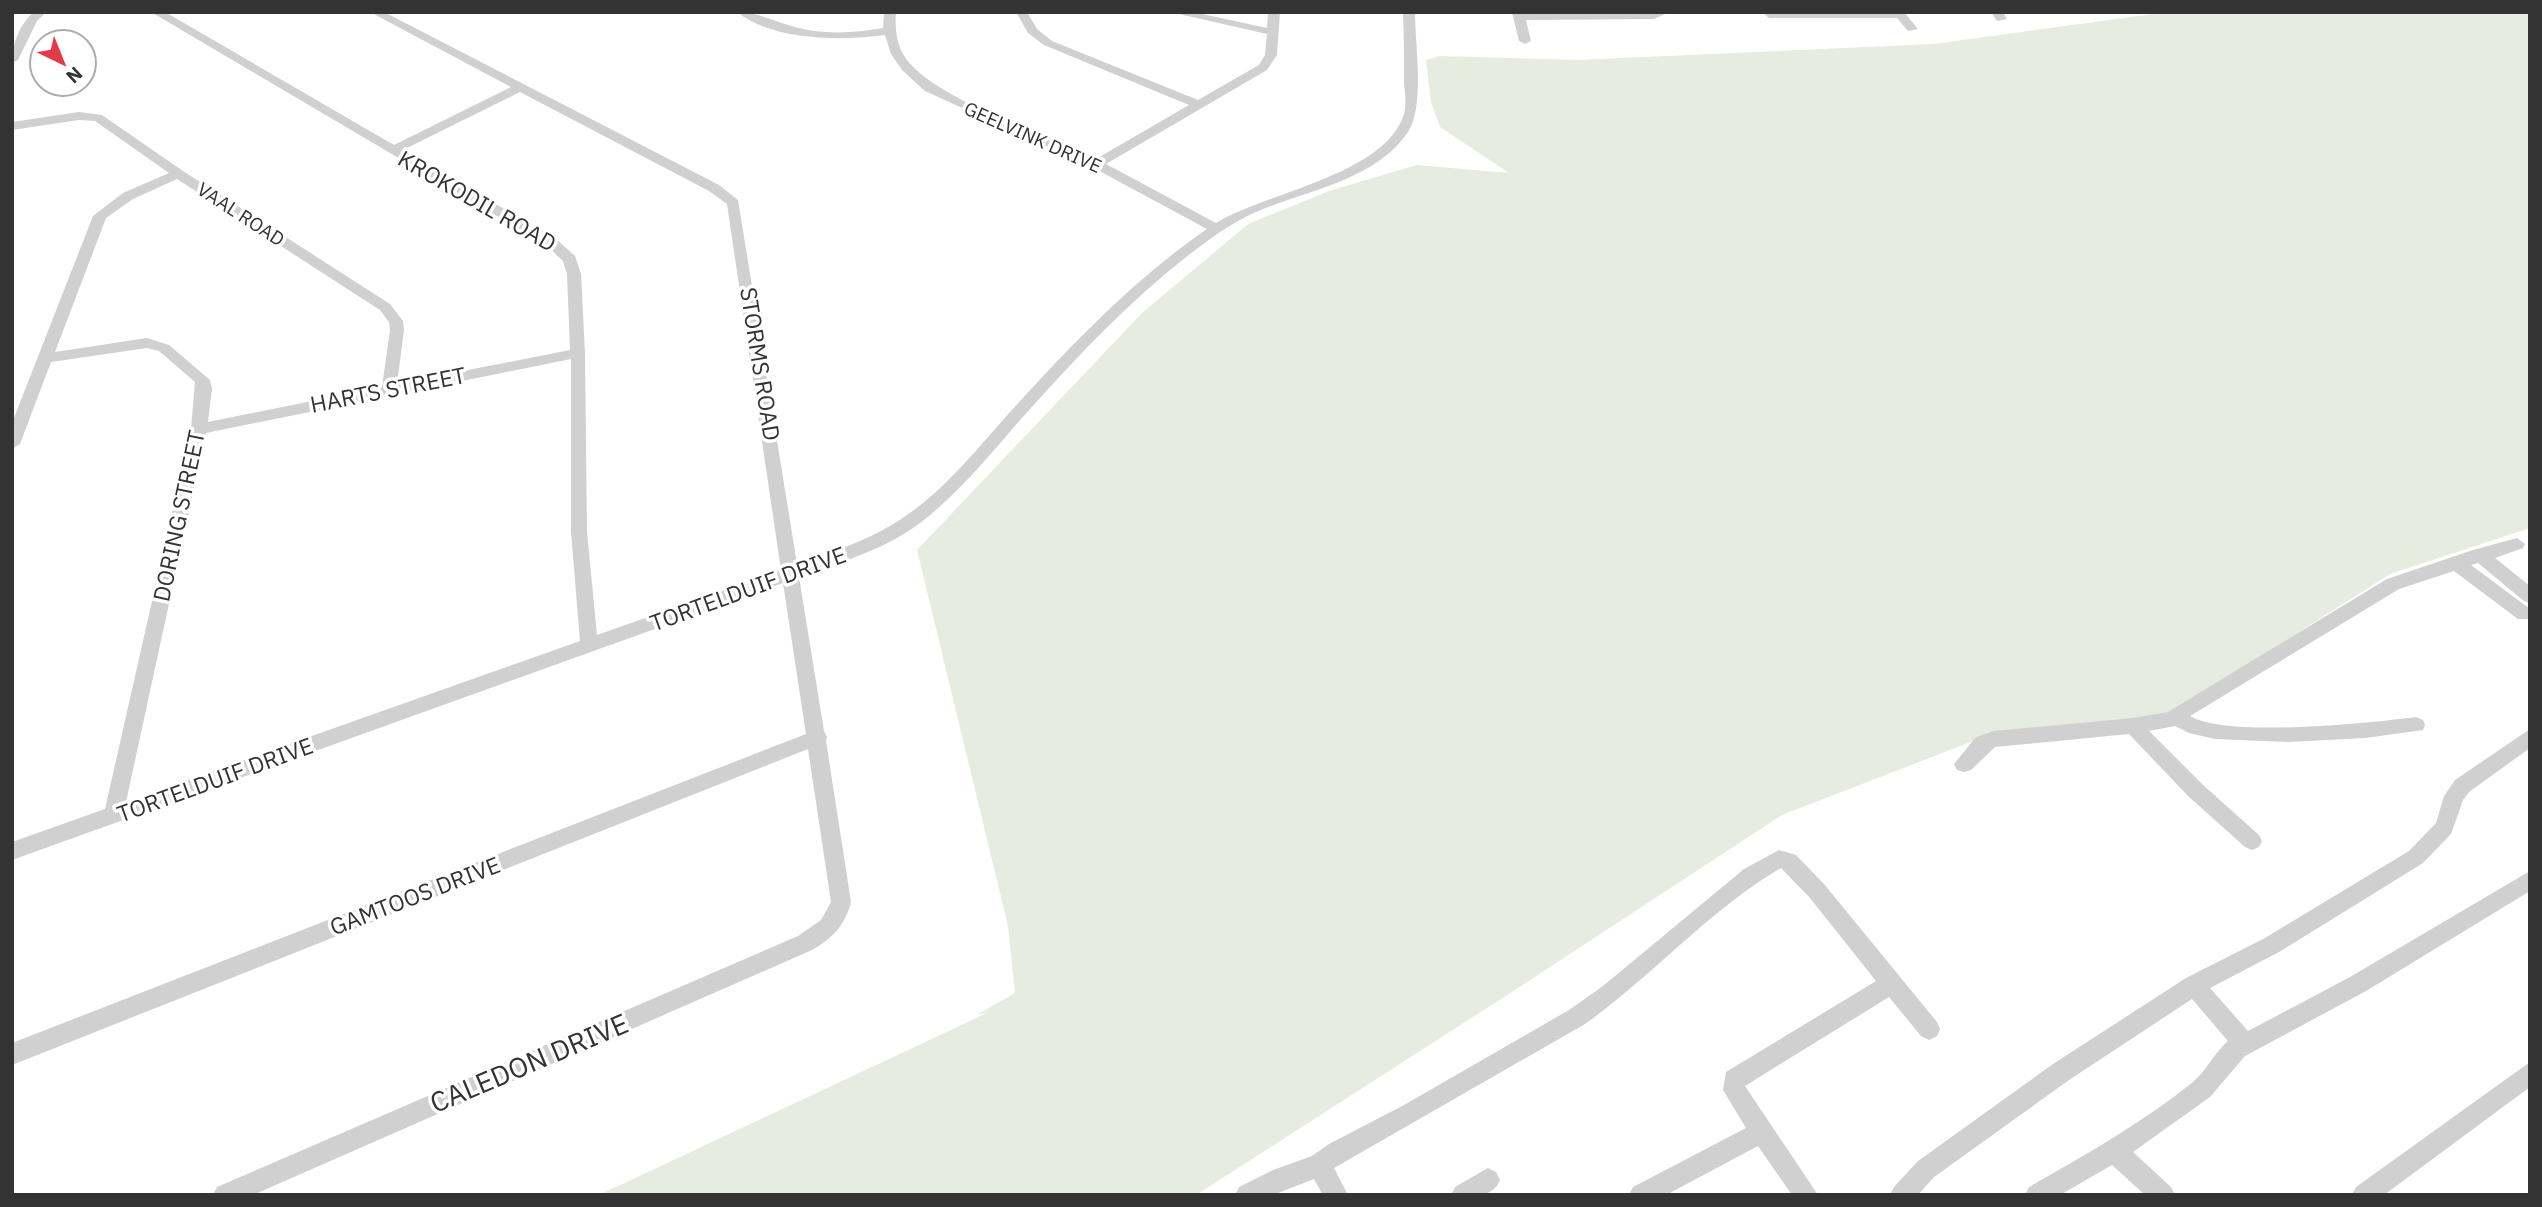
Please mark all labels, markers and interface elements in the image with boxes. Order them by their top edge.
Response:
north arrow [28,28,98,98]
text: N [61,62,88,89]
street label: GEELVINK DRIVE [961,96,1105,178]
street label: KROKODIL ROAD [393,143,562,258]
street label: VAAL ROAD [193,177,289,251]
street label: STORMS ROAD [734,285,788,443]
street label: HARTS STREET [308,359,468,419]
street label: DORING STREET [145,427,211,604]
street label: TORTELDUIF DRIVE [645,539,850,637]
street label: TORTELDUIF DRIVE [112,730,317,828]
street label: GAMTOOS DRIVE [325,849,504,941]
street label: CALEDON DRIVE [424,1004,634,1121]

